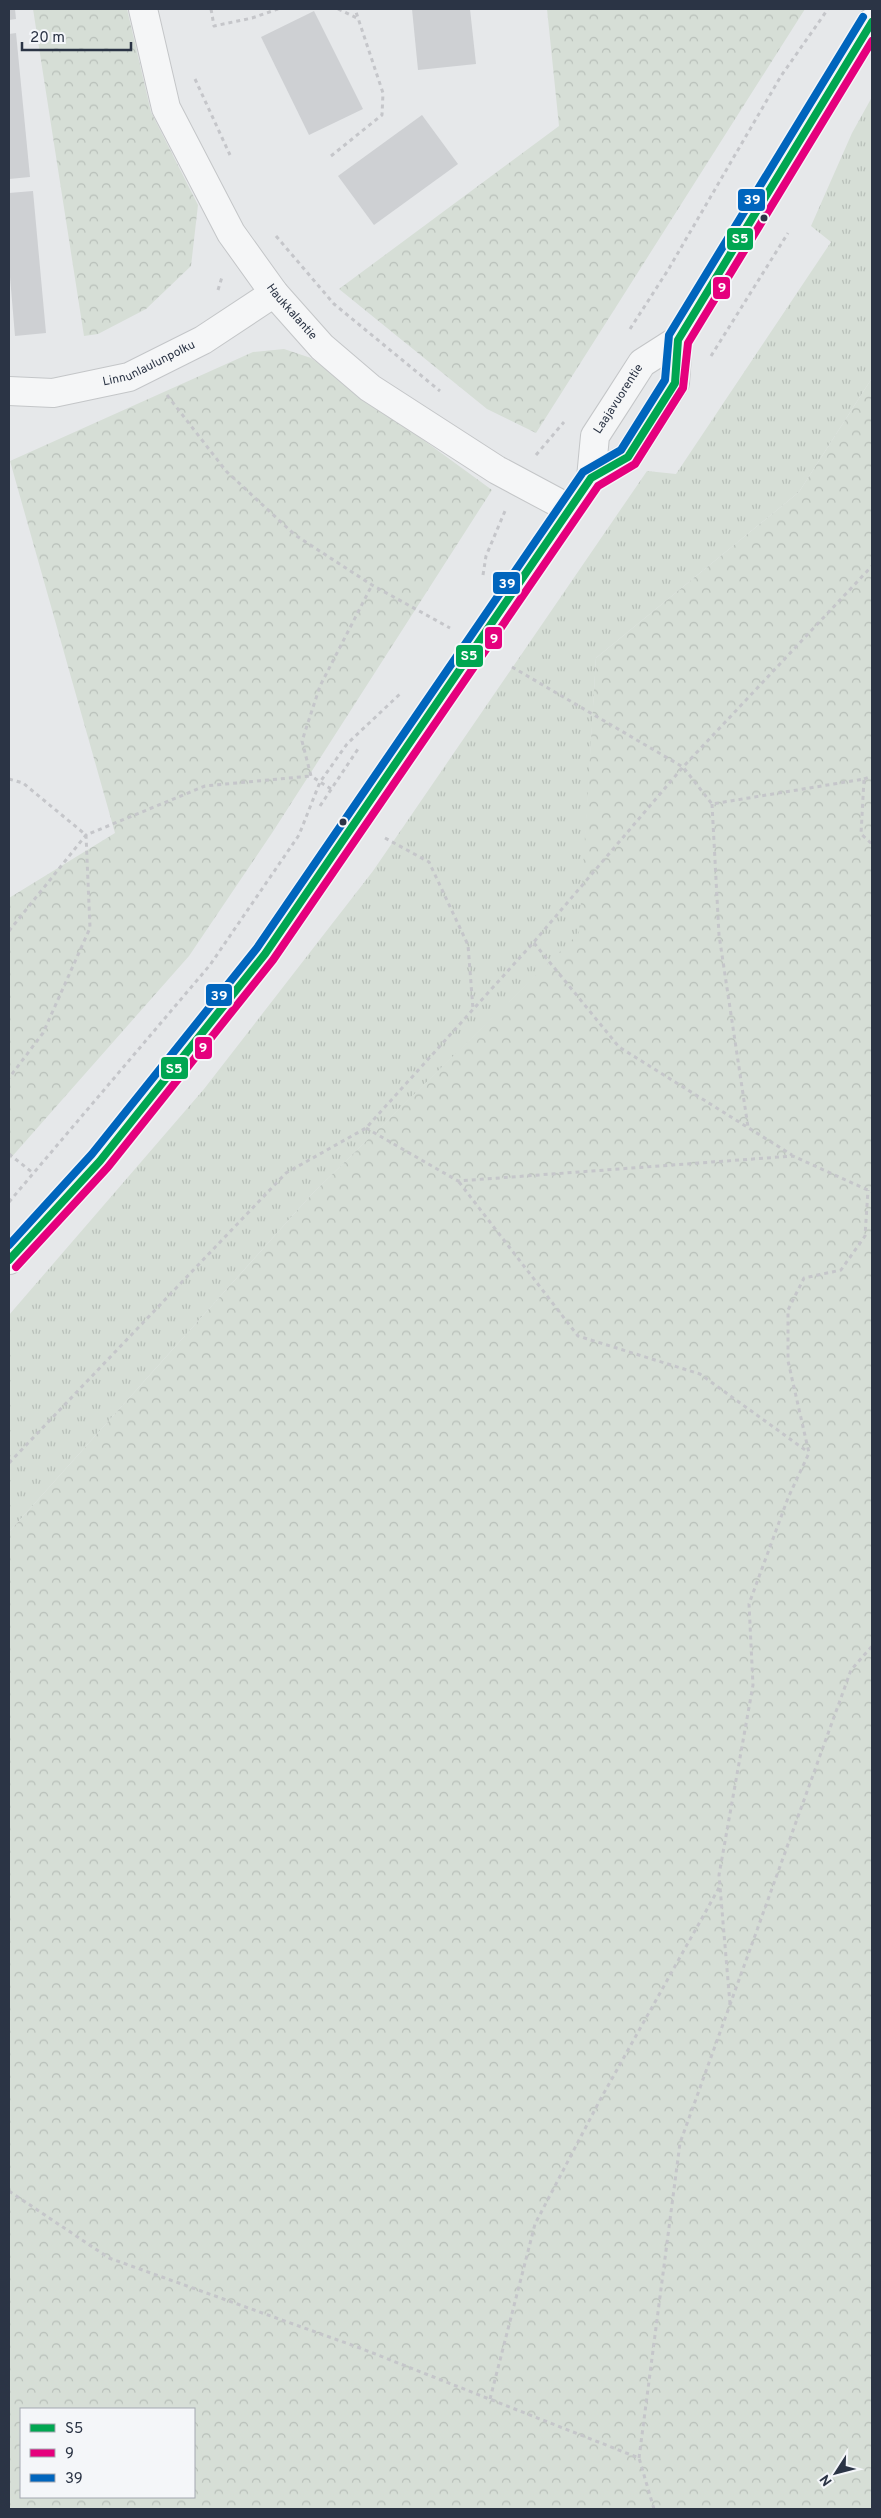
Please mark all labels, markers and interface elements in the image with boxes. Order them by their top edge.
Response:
scale bar [22,20,131,52]
text: 20 m [30,29,65,48]
line badge: 39 [737,188,766,212]
text: 39 [744,192,760,209]
unlabelled marker [759,213,769,223]
line badge: S5 [726,227,754,251]
text: S5 [731,231,749,248]
line badge: 9 [712,276,731,300]
text: 9 [718,280,726,297]
street label: Haukkalantie [262,281,320,344]
street label: Linnunlaulunpolku [101,337,198,390]
street label: Laajavuorentie [590,361,647,437]
line badge: 39 [492,571,521,595]
text: 39 [499,576,515,593]
line badge: 9 [484,626,503,650]
text: 9 [490,631,498,648]
line badge: S5 [455,644,484,668]
text: S5 [460,648,478,665]
unlabelled marker [338,817,348,827]
line badge: 39 [205,983,233,1007]
text: 39 [211,988,227,1005]
line badge: 9 [194,1036,213,1060]
text: 9 [199,1040,207,1057]
line badge: S5 [160,1056,189,1080]
text: S5 [165,1061,183,1078]
legend [20,2408,195,2498]
text: S5 [65,2420,83,2439]
text: 9 [65,2445,74,2464]
north arrow [811,2448,861,2498]
text: 39 [65,2470,83,2489]
text: N [817,2471,837,2489]

